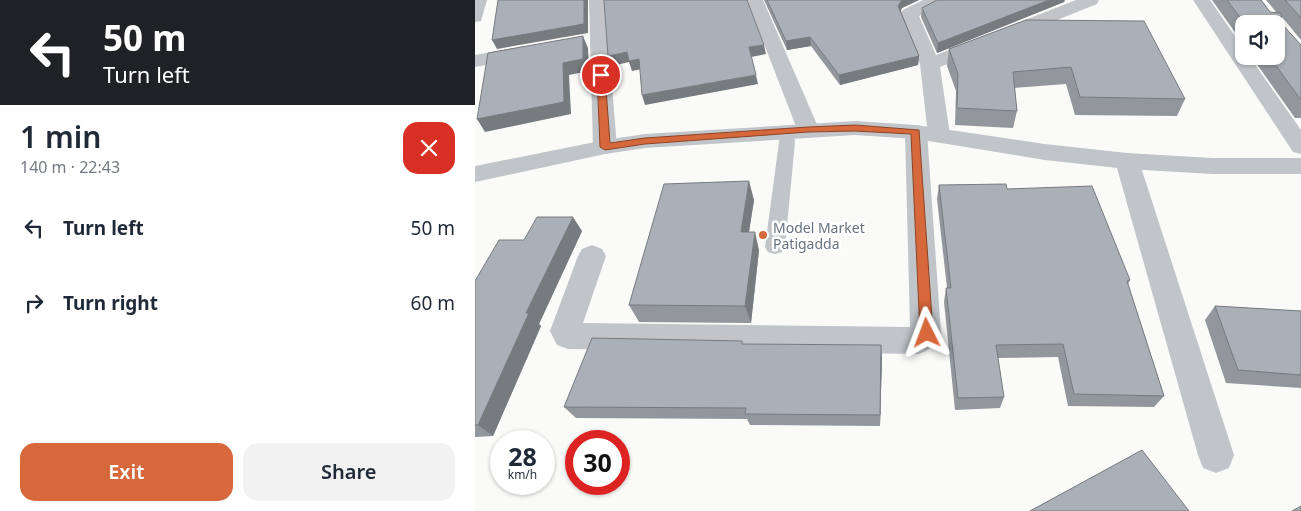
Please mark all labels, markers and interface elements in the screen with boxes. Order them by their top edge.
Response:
text: 50 m [103,14,186,61]
map controls [1235,15,1285,65]
button: sound [1235,15,1285,65]
icon: left [20,20,85,85]
pin [580,54,622,96]
text: Turn left [103,59,190,89]
icon: arrive [587,61,615,89]
text: 1 min [20,116,101,157]
button: close [403,122,455,174]
text: 140 m · 22:43 [20,156,120,178]
icon: left [20,214,48,242]
text: Turn left [63,215,144,241]
text: 50 m [411,215,455,241]
place label: Model Market Patigadda [773,218,865,253]
marker: Model Market Patigadda [757,229,769,241]
icon: right [20,289,48,317]
text: Turn right [63,290,158,316]
text: 60 m [411,290,455,316]
position arrow [900,306,952,358]
speed limit sign: 30 [565,430,630,495]
text: 28 [508,439,537,473]
button: Exit [20,443,233,501]
button: Share [243,443,455,501]
text: km/h [508,466,537,483]

